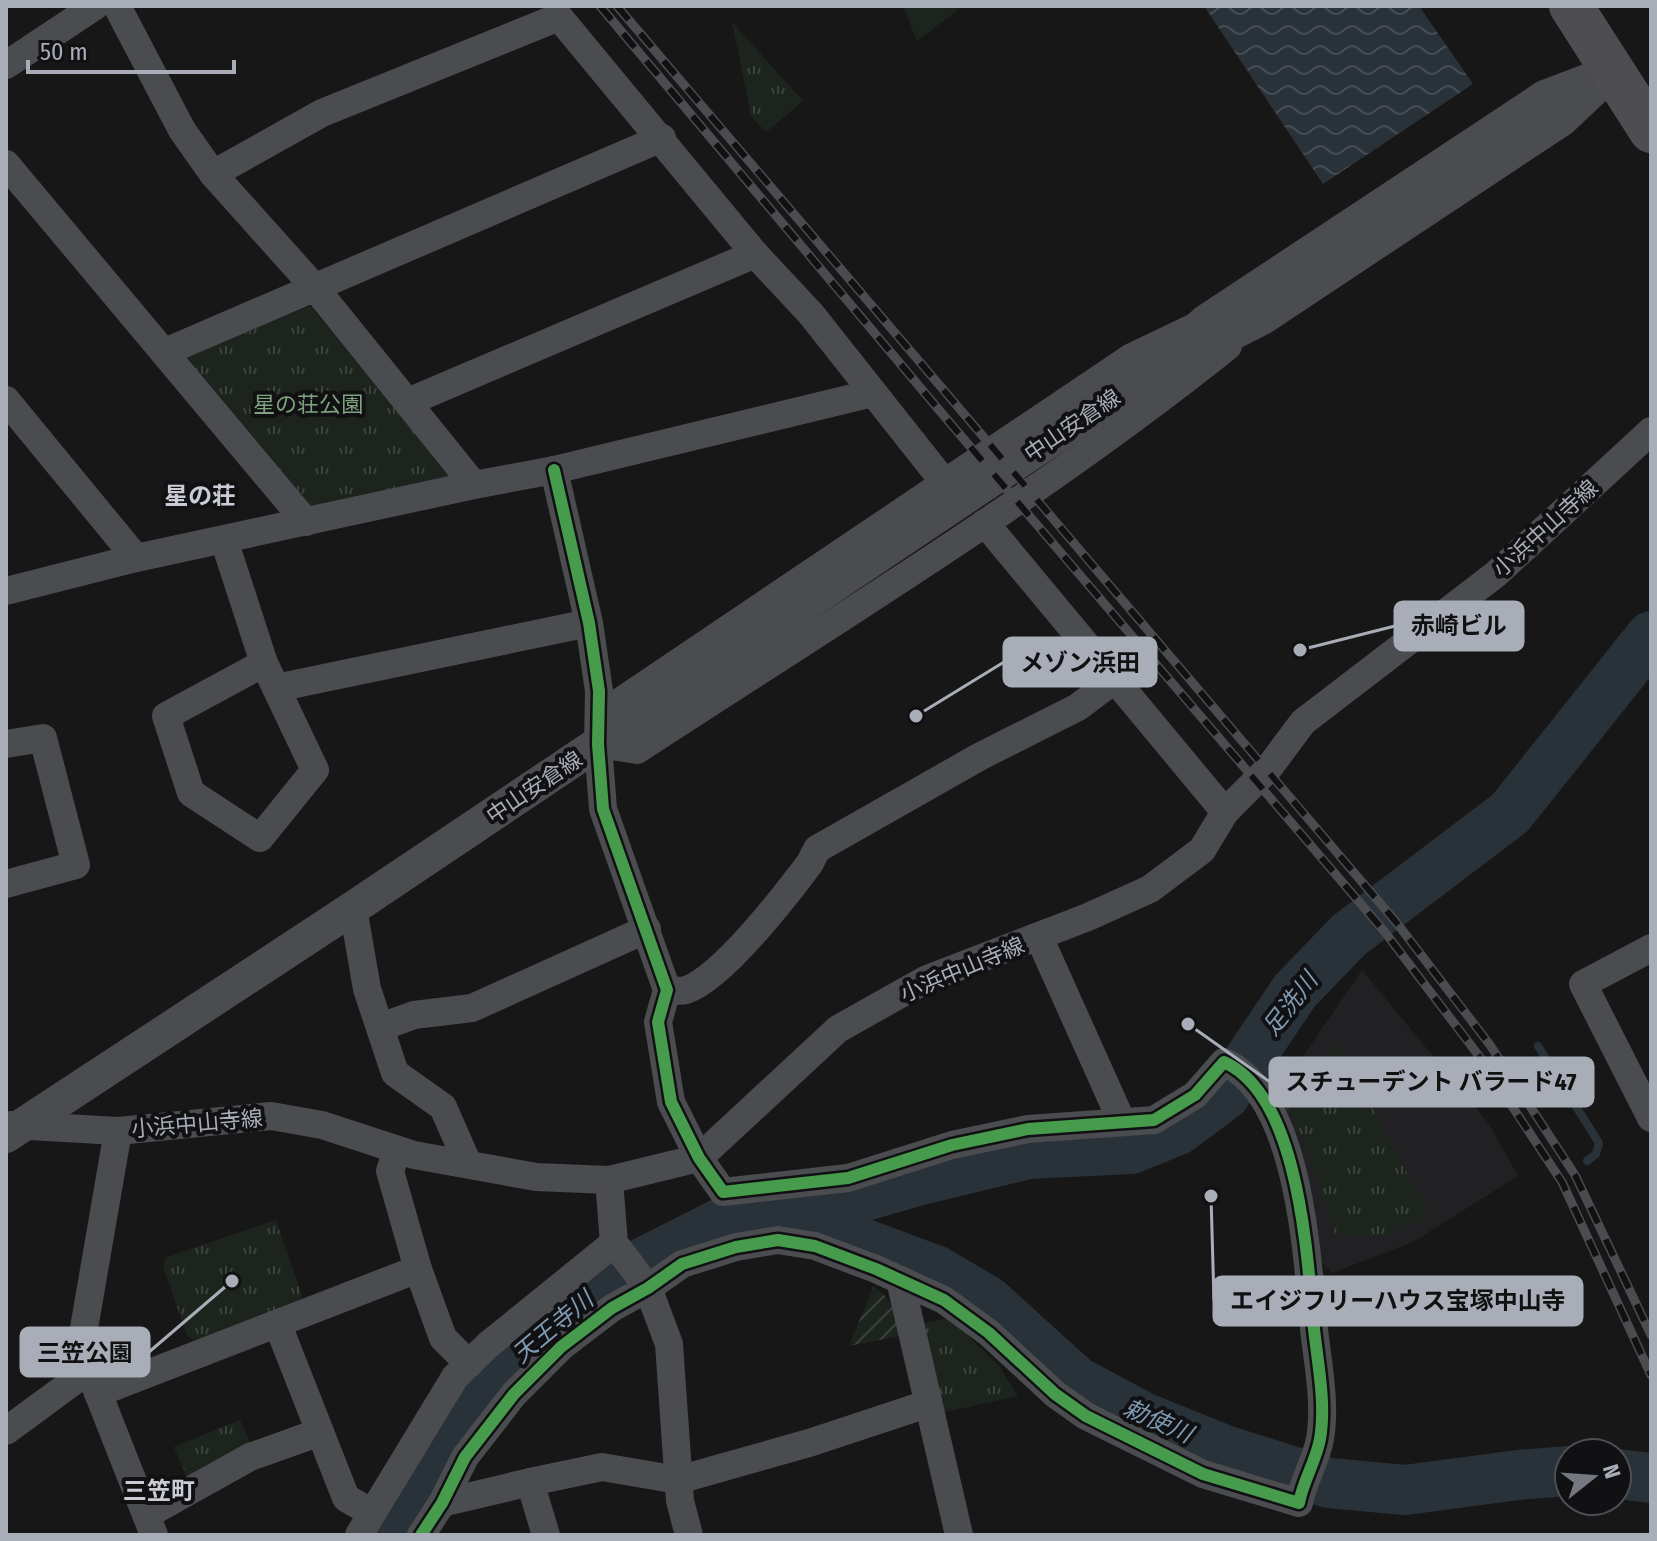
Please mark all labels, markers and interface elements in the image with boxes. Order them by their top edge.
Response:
scale bar [28,24,234,74]
text: 50 m [40,38,88,66]
street label: 中山安倉線 [1019,383,1125,467]
park label: 星の荘公園 [253,391,363,418]
street label: 小浜中山寺線 [1487,474,1603,583]
district label: 星の荘 [164,482,236,510]
callout: 赤崎ビル [1395,602,1523,650]
text: 赤崎ビル [1411,612,1507,640]
callout: メゾン浜田 [1004,638,1156,686]
text: メゾン浜田 [1020,649,1140,677]
street label: 中山安倉線 [481,745,587,829]
street label: 小浜中山寺線 [896,931,1028,1008]
water label: 足洗川 [1257,965,1325,1041]
callout: スチューデント バラード47 [1270,1058,1593,1106]
text: スチューデント バラード47 [1285,1068,1577,1096]
street label: 小浜中山寺線 [130,1104,264,1143]
callout: エイジフリーハウス宝塚中山寺 [1214,1277,1582,1325]
water label: 天王寺川 [507,1283,601,1369]
text: エイジフリーハウス宝塚中山寺 [1230,1287,1566,1315]
callout: 三笠公園 [21,1328,149,1376]
text: 三笠公園 [37,1339,133,1367]
water label: 勅使川 [1119,1394,1199,1450]
north arrow [1553,1437,1633,1517]
text: N [1597,1461,1626,1482]
district label: 三笠町 [123,1477,195,1505]

